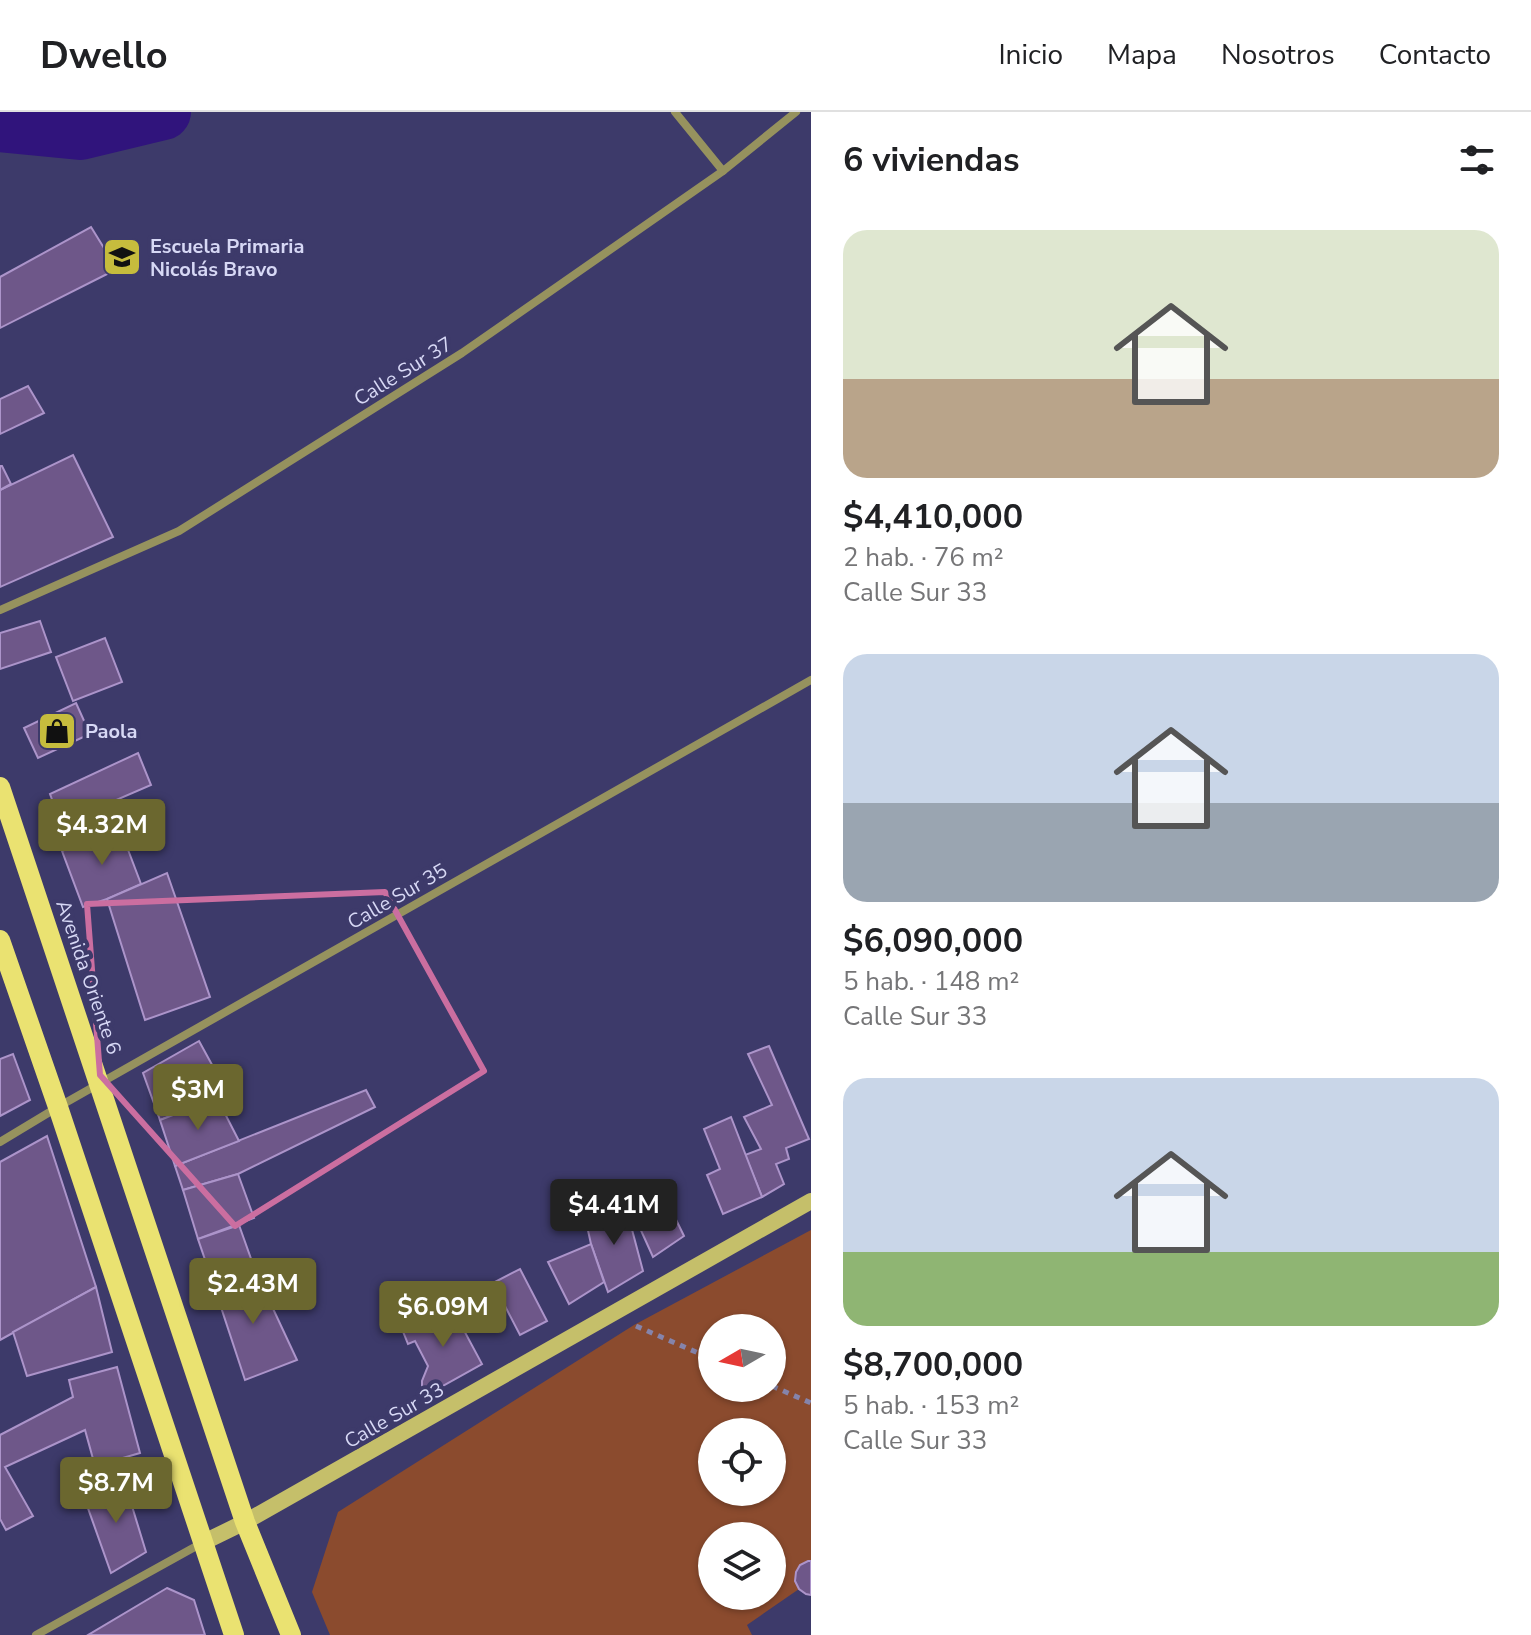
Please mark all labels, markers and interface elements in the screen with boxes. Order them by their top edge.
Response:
text: Dwello [40,30,168,81]
text: Inicio [998,36,1063,74]
text: Mapa [1107,36,1177,74]
text: Nosotros [1221,36,1335,74]
text: Contacto [1379,36,1491,74]
text: 6 viviendas [843,137,1020,183]
icon: filters [1455,138,1499,182]
place label: Escuela Primaria Nicolás Bravo [150,233,304,283]
school or university icon: Escuela Primaria Nicolás Bravo [101,236,143,278]
icon: home [1099,282,1243,426]
street label: Calle Sur 37 [349,331,458,412]
text: $4,410,000 [843,494,1023,540]
text: 2 hab. · 76 m² [843,540,1004,575]
text: Calle Sur 33 [843,575,987,610]
icon: home [1099,706,1243,850]
shop icon: Paola [36,710,78,752]
place label: Paola [85,718,137,745]
pin: $4.32M [37,799,167,867]
text: $4.32M [56,807,148,842]
street label: Calle Sur 35 [342,857,452,936]
street label: Avenida Oriente 6 [49,896,128,1058]
text: $6,090,000 [843,918,1023,964]
text: 5 hab. · 148 m² [843,964,1019,999]
text: Calle Sur 33 [843,999,987,1034]
pin: $3M [159,1064,237,1132]
text: $3M [171,1072,225,1107]
icon: home [1099,1130,1243,1274]
pin: $4.41M [549,1179,679,1247]
text: $4.41M [568,1187,660,1222]
pin: $2.43M [188,1258,318,1326]
text: $2.43M [207,1266,299,1301]
pin: $6.09M [378,1281,508,1349]
text: $6.09M [397,1289,489,1324]
north arrow [698,1314,786,1402]
map controls [698,1314,786,1610]
text: $8,700,000 [843,1342,1023,1388]
street label: Calle Sur 33 [339,1376,449,1455]
text: 5 hab. · 153 m² [843,1388,1019,1423]
button: locate [698,1418,786,1506]
text: Calle Sur 33 [843,1423,987,1458]
pin: $8.7M [60,1457,172,1525]
text: $8.7M [78,1465,154,1500]
button: layers [698,1522,786,1610]

